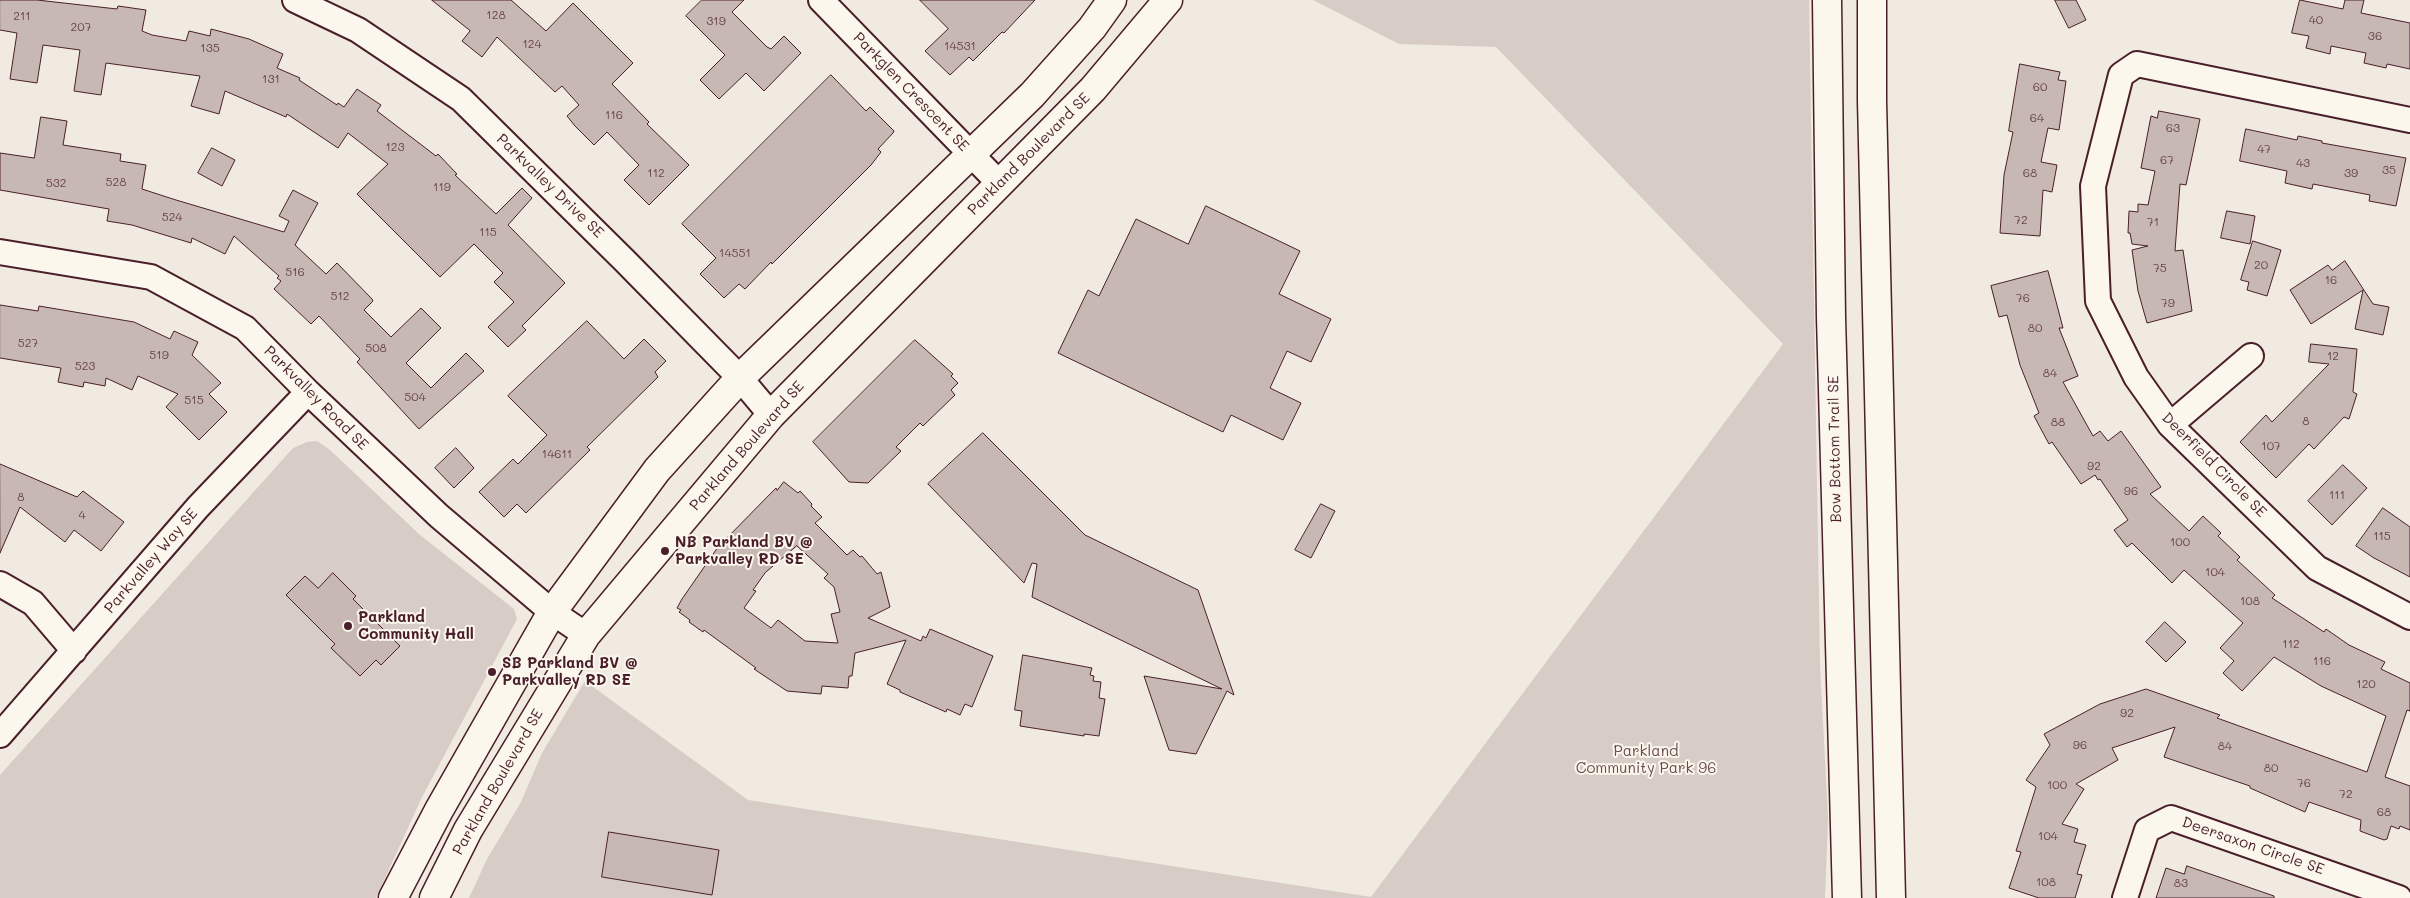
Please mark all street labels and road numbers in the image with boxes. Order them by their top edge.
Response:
street label: Parkglen Crescent SE [849,29,973,155]
street label: Parkland Boulevard SE [964,89,1094,219]
street label: Parkvalley Drive SE [493,130,607,242]
street label: Parkvalley Road SE [260,342,372,454]
street label: Bow Bottom Trail SE [1825,375,1845,523]
street label: Parkland Boulevard SE [686,378,808,514]
street label: Deerfield Circle SE [2158,409,2270,521]
street label: Parkvalley Way SE [101,505,201,617]
street label: Parkland Boulevard SE [449,706,547,858]
street label: Deersaxon Circle SE [2180,813,2326,879]

